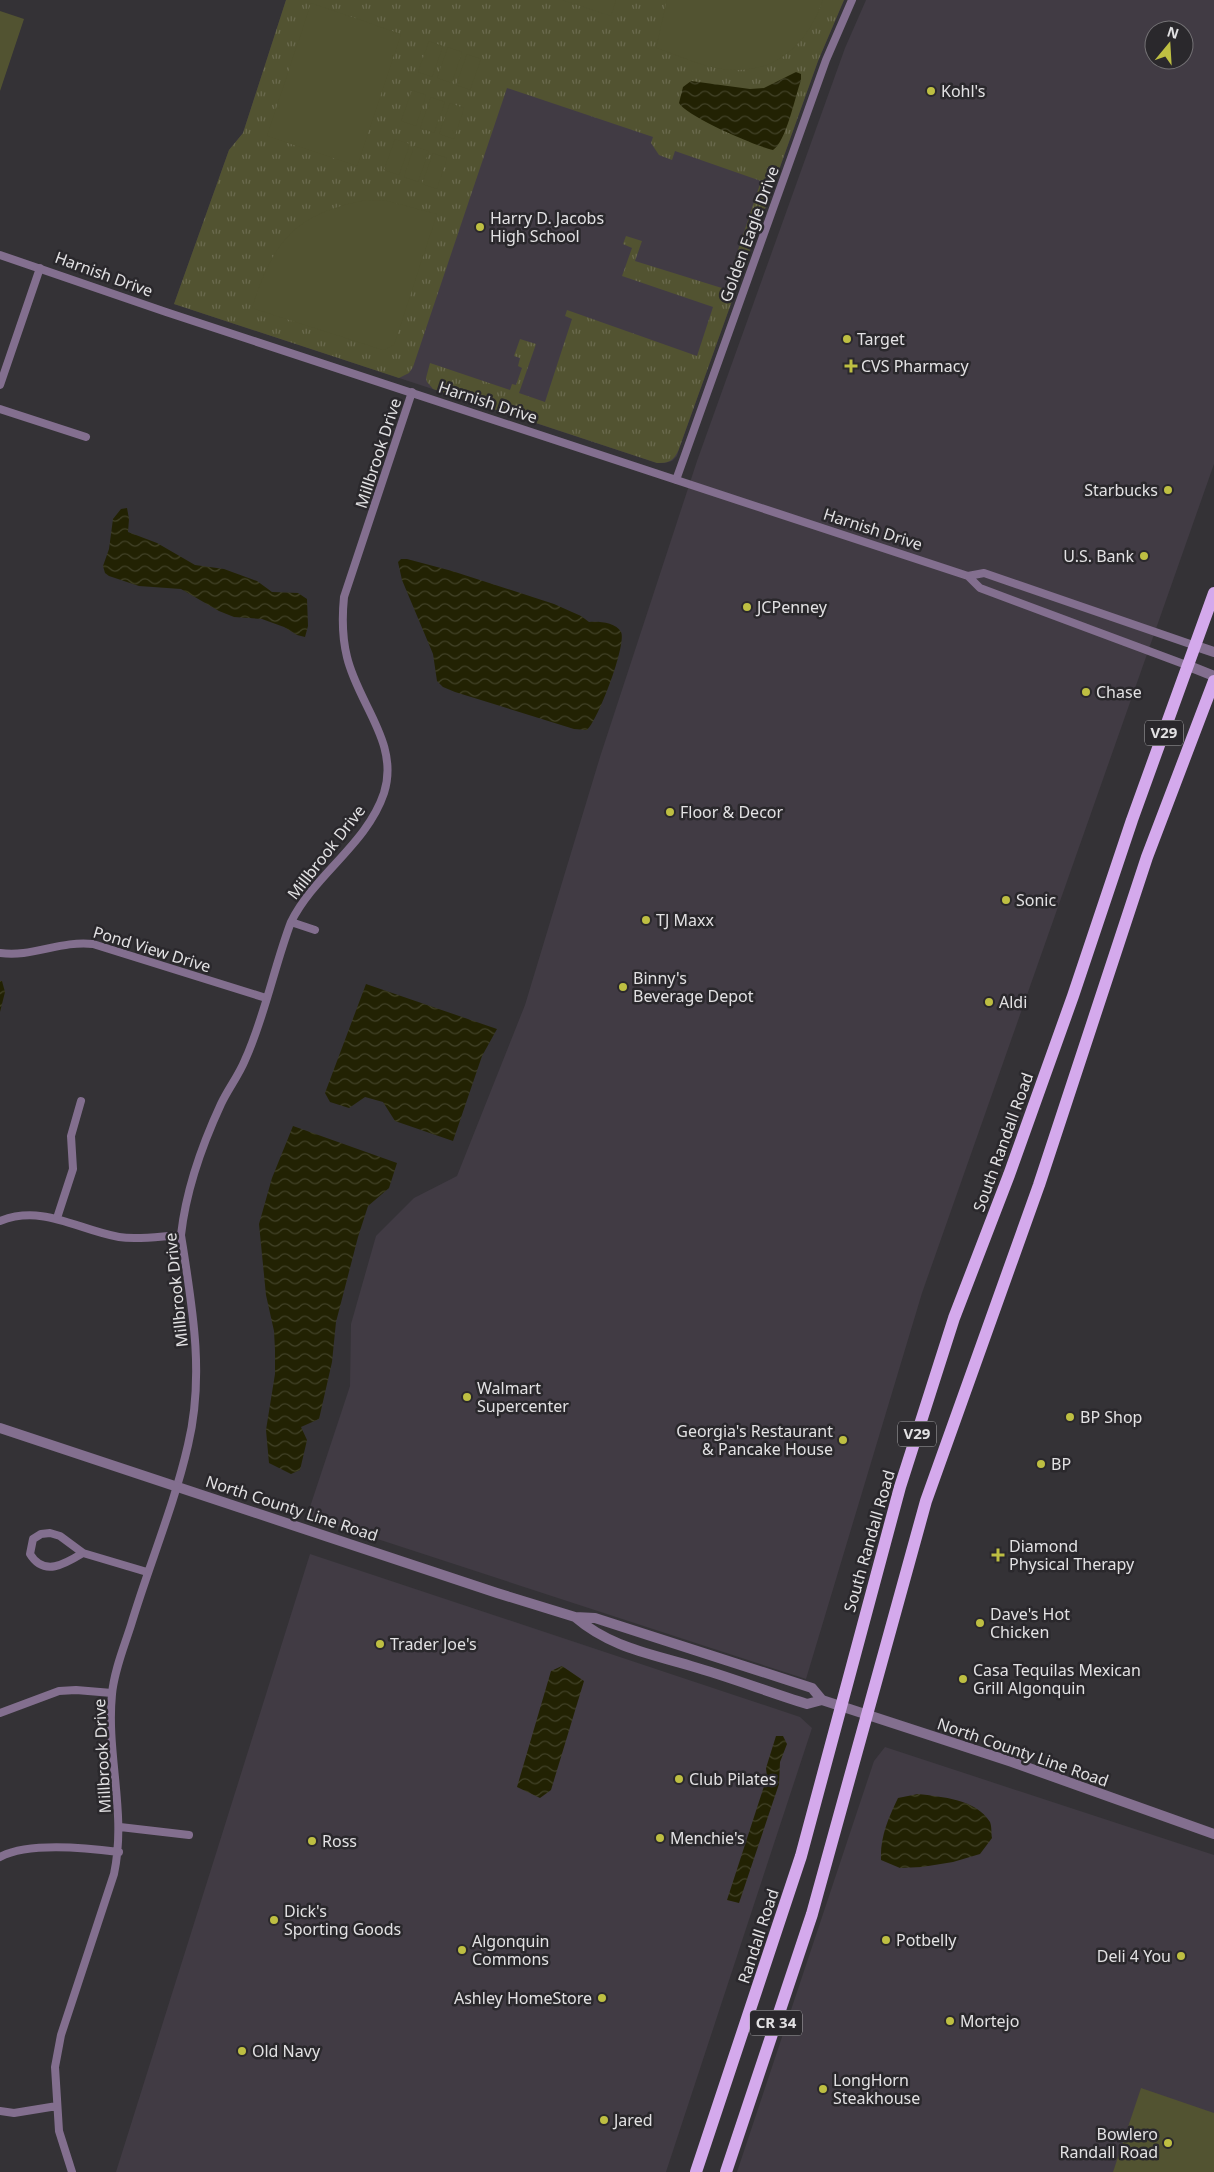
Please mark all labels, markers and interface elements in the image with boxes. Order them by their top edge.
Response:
north arrow [1144,20,1194,70]
text: N [1165,21,1182,43]
place label: Kohl's [941,80,985,102]
marker: Kohl's [925,85,937,97]
street label: Golden Eagle Drive [714,163,784,305]
place label: Harry D. Jacobs High School [490,207,604,247]
marker: Harry D. Jacobs High School [474,221,486,233]
street label: Harnish Drive [52,246,156,302]
place label: Target [857,328,905,350]
marker: Target [841,333,853,345]
place label: CVS Pharmacy [861,355,969,377]
marker: CVS Pharmacy [845,360,857,372]
street label: Harnish Drive [436,376,540,428]
street label: Millbrook Drive [350,395,406,511]
place label: Starbucks [1084,479,1158,501]
marker: Starbucks [1162,484,1174,496]
street label: Harnish Drive [821,503,925,555]
place label: U.S. Bank [1063,545,1134,567]
marker: U.S. Bank [1138,550,1150,562]
place label: JCPenney [755,596,828,618]
marker: JCPenney [741,601,753,613]
place label: Chase [1096,681,1142,703]
marker: Chase [1080,686,1092,698]
road number: V29 [1145,720,1183,746]
street label: Millbrook Drive [282,800,370,904]
place label: Floor & Decor [680,801,783,823]
marker: Floor & Decor [664,806,676,818]
place label: Sonic [1016,889,1056,911]
marker: Sonic [1000,894,1012,906]
place label: TJ Maxx [656,909,714,931]
marker: TJ Maxx [640,914,652,926]
street label: Pond View Drive [90,921,214,977]
place label: Binny's Beverage Depot [633,967,754,1007]
marker: Binny's Beverage Depot [617,981,629,993]
place label: Aldi [999,991,1027,1013]
marker: Aldi [983,996,995,1008]
street label: South Randall Road [968,1069,1038,1215]
street label: Millbrook Drive [159,1232,193,1348]
place label: Walmart Supercenter [477,1377,569,1417]
marker: Walmart Supercenter [461,1391,473,1403]
place label: BP Shop [1080,1406,1142,1428]
marker: BP Shop [1064,1411,1076,1423]
place label: Georgia's Restaurant & Pancake House [676,1420,833,1460]
road number: V29 [898,1422,936,1446]
marker: Georgia's Restaurant & Pancake House [837,1434,849,1446]
place label: BP [1051,1453,1071,1475]
marker: BP [1035,1458,1047,1470]
street label: South Randall Road [838,1467,900,1615]
street label: North County Line Road [203,1470,381,1546]
place label: Diamond Physical Therapy [1009,1535,1135,1575]
marker: Diamond Physical Therapy [991,1548,1005,1562]
place label: Dave's Hot Chicken [990,1603,1070,1643]
marker: Dave's Hot Chicken [974,1617,986,1629]
place label: Trader Joe's [390,1633,477,1655]
marker: Trader Joe's [374,1638,386,1650]
place label: Casa Tequilas Mexican Grill Algonquin [973,1659,1141,1699]
marker: Casa Tequilas Mexican Grill Algonquin [957,1673,969,1685]
street label: Millbrook Drive [88,1698,116,1814]
street label: North County Line Road [934,1712,1112,1792]
place label: Club Pilates [689,1768,777,1790]
marker: Club Pilates [673,1773,685,1785]
place label: Menchie's [670,1827,745,1849]
place label: Ross [322,1830,357,1852]
marker: Menchie's [654,1832,666,1844]
marker: Ross [306,1835,318,1847]
street label: Randall Road [732,1886,784,1986]
place label: Dick's Sporting Goods [284,1900,401,1940]
marker: Dick's Sporting Goods [268,1914,280,1926]
place label: Potbelly [896,1929,957,1951]
place label: Algonquin Commons [472,1930,550,1970]
marker: Potbelly [880,1934,892,1946]
marker: Algonquin Commons [456,1944,468,1956]
place label: Deli 4 You [1097,1945,1171,1967]
marker: Deli 4 You [1175,1950,1187,1962]
place label: Ashley HomeStore [454,1987,592,2009]
marker: Ashley HomeStore [596,1992,608,2004]
road number: CR 34 [750,2010,802,2036]
place label: Mortejo [960,2010,1019,2032]
marker: Mortejo [944,2015,956,2027]
place label: Old Navy [252,2040,321,2062]
marker: Old Navy [236,2045,248,2057]
place label: LongHorn Steakhouse [833,2069,920,2109]
marker: LongHorn Steakhouse [817,2083,829,2095]
place label: Jared [612,2109,653,2131]
marker: Jared [598,2114,610,2126]
place label: Bowlero Randall Road [1060,2123,1158,2163]
marker: Bowlero Randall Road [1162,2137,1174,2149]

